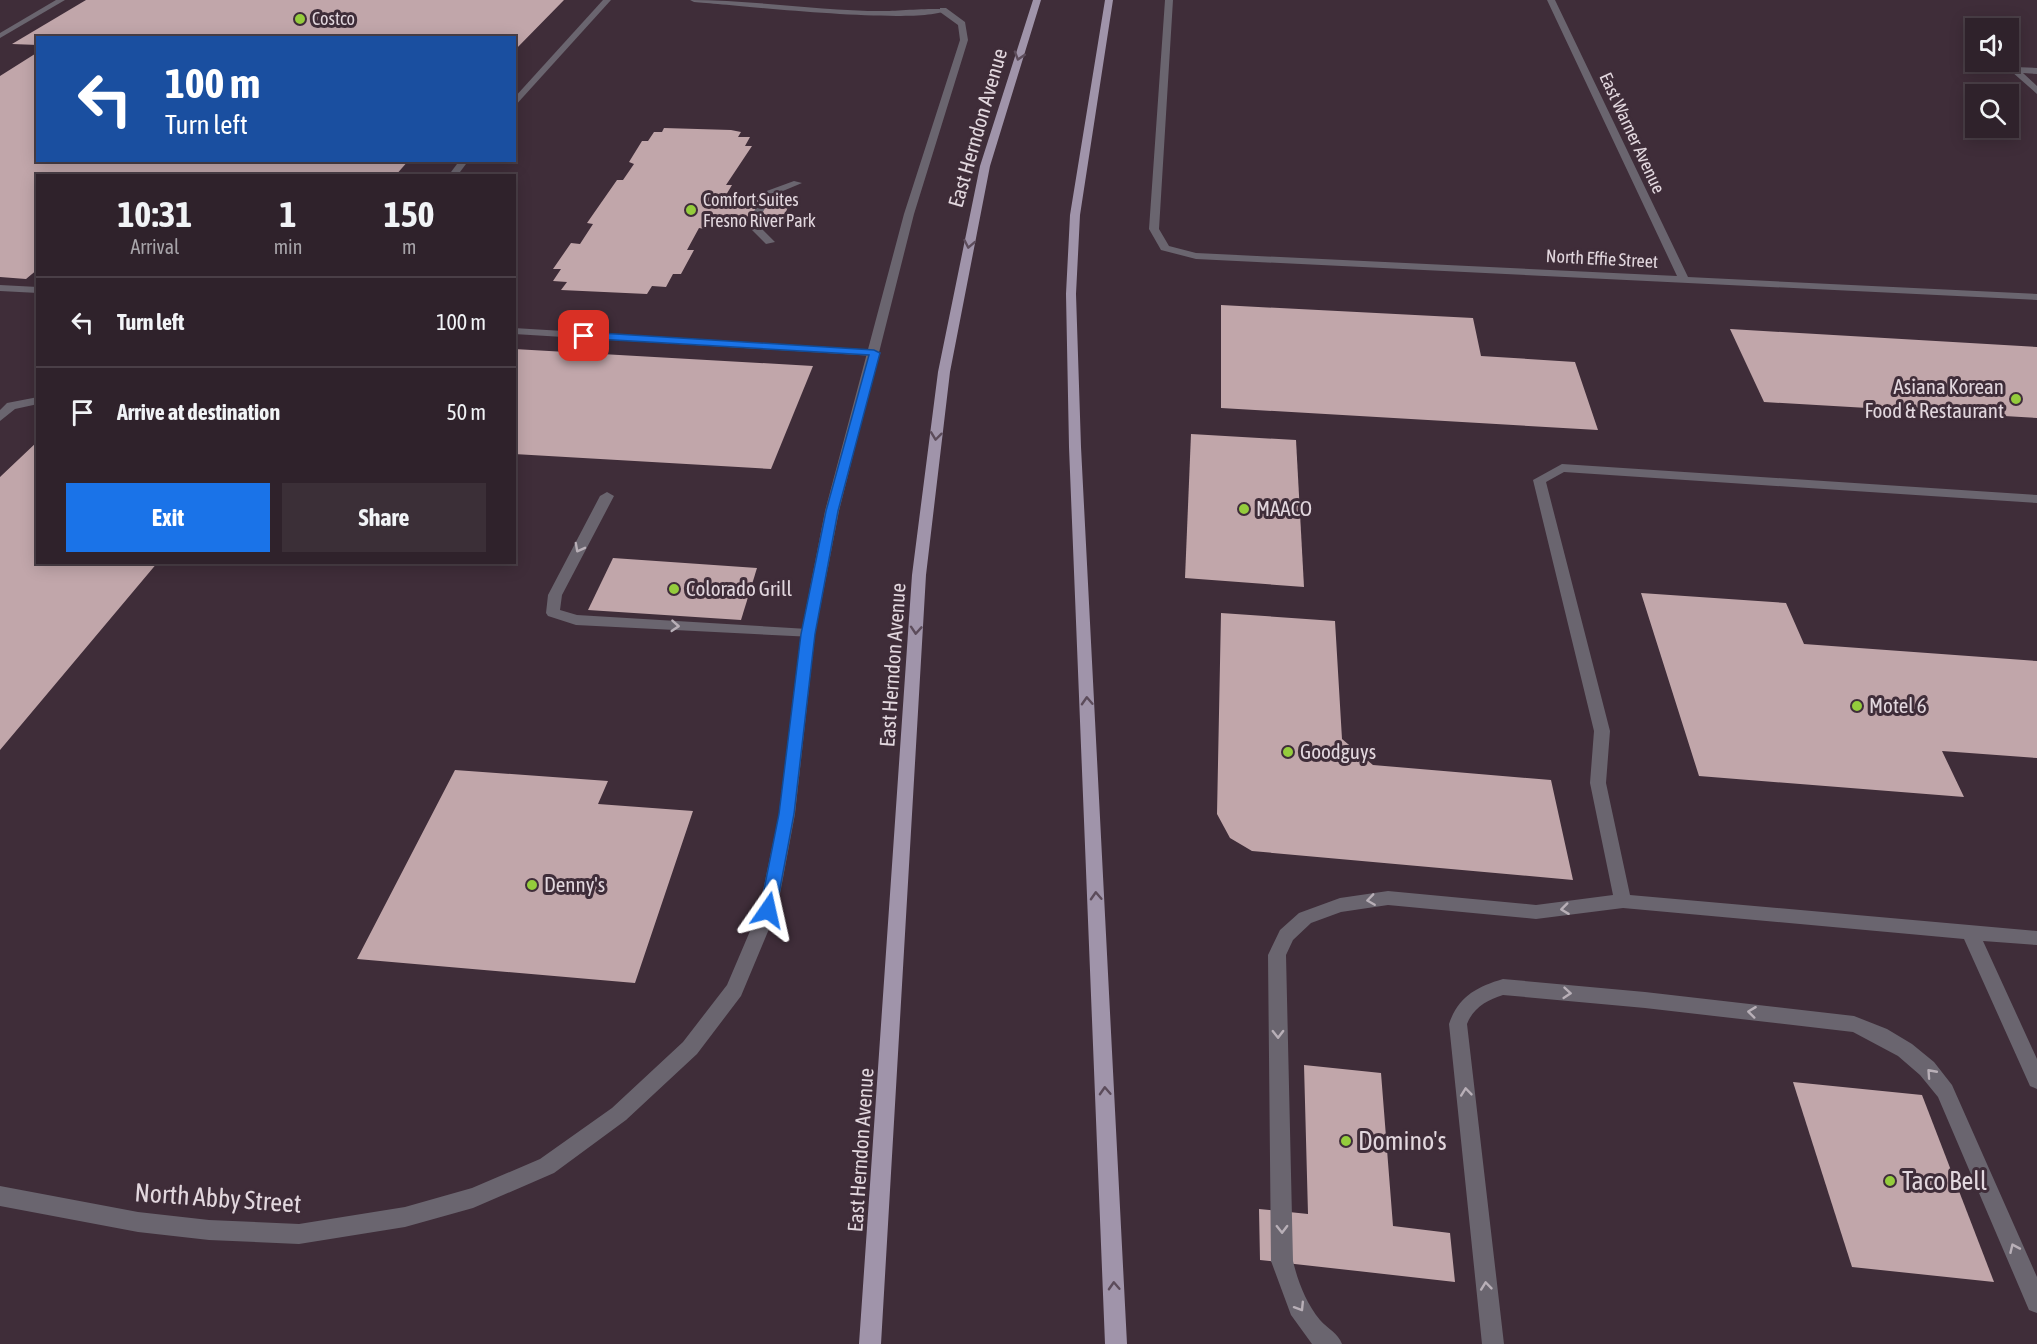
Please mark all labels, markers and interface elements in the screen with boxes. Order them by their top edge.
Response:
place label: Costco [312,8,355,29]
marker: Costco [293,12,307,26]
map controls [1965,18,2019,138]
button: sound [1965,18,2019,72]
street label: East Herndon Avenue [943,46,1011,210]
one-way arrow [1014,50,1026,61]
text: 100 m [165,59,260,107]
icon: left [66,60,144,138]
street label: East Warner Avenue [1595,69,1670,196]
button: search [1965,84,2019,138]
text: Turn left [165,109,248,140]
place label: Comfort Suites Fresno River Park [703,189,816,231]
text: 10:31 [117,193,192,235]
text: 1 [280,193,296,235]
text: 150 [384,193,435,235]
marker: Comfort Suites Fresno River Park [684,203,698,217]
text: Arrival [130,235,179,258]
text: min [274,235,302,258]
text: m [402,235,416,258]
one-way arrow [963,239,976,249]
street label: North Effie Street [1545,245,1659,272]
icon: left [66,306,99,339]
text: Turn left [117,309,184,335]
text: 100 m [436,309,486,335]
pin [558,310,609,361]
icon: arrive [567,319,600,352]
place label: Asiana Korean Food & Restaurant [1864,374,2004,422]
marker: Asiana Korean Food & Restaurant [2009,392,2023,406]
icon: arrive [66,396,99,429]
text: Arrive at destination [117,399,280,425]
text: 50 m [446,399,486,425]
one-way arrow [931,432,943,441]
button: Exit [66,483,270,552]
button: Share [282,483,486,552]
place label: MAACO [1256,496,1312,520]
marker: MAACO [1237,502,1251,516]
one-way arrow [575,542,586,552]
place label: Colorado Grill [686,576,793,600]
marker: Colorado Grill [667,582,681,596]
street label: East Herndon Avenue [874,582,910,748]
one-way arrow [671,620,680,633]
one-way arrow [910,625,923,634]
place label: Motel 6 [1869,693,1927,717]
one-way arrow [1080,697,1093,706]
marker: Motel 6 [1850,699,1864,713]
place label: Goodguys [1300,739,1376,763]
marker: Goodguys [1281,745,1295,759]
place label: Denny's [544,872,605,896]
marker: Denny's [525,878,539,892]
position arrow [736,878,800,942]
one-way arrow [1089,891,1102,900]
one-way arrow [1367,894,1376,906]
one-way arrow [1561,902,1570,914]
one-way arrow [1563,986,1572,999]
one-way arrow [1748,1006,1757,1019]
one-way arrow [1272,1029,1284,1038]
street label: East Herndon Avenue [842,1067,878,1233]
one-way arrow [1927,1069,1938,1079]
one-way arrow [1098,1086,1111,1095]
one-way arrow [1460,1087,1473,1096]
place label: Domino's [1358,1126,1447,1156]
marker: Domino's [1339,1134,1353,1148]
place label: Taco Bell [1902,1166,1987,1196]
marker: Taco Bell [1883,1174,1897,1188]
street label: North Abby Street [134,1177,302,1219]
one-way arrow [1275,1224,1288,1233]
one-way arrow [2009,1244,2021,1255]
one-way arrow [1107,1281,1120,1290]
one-way arrow [1481,1281,1493,1290]
one-way arrow [1292,1301,1304,1311]

